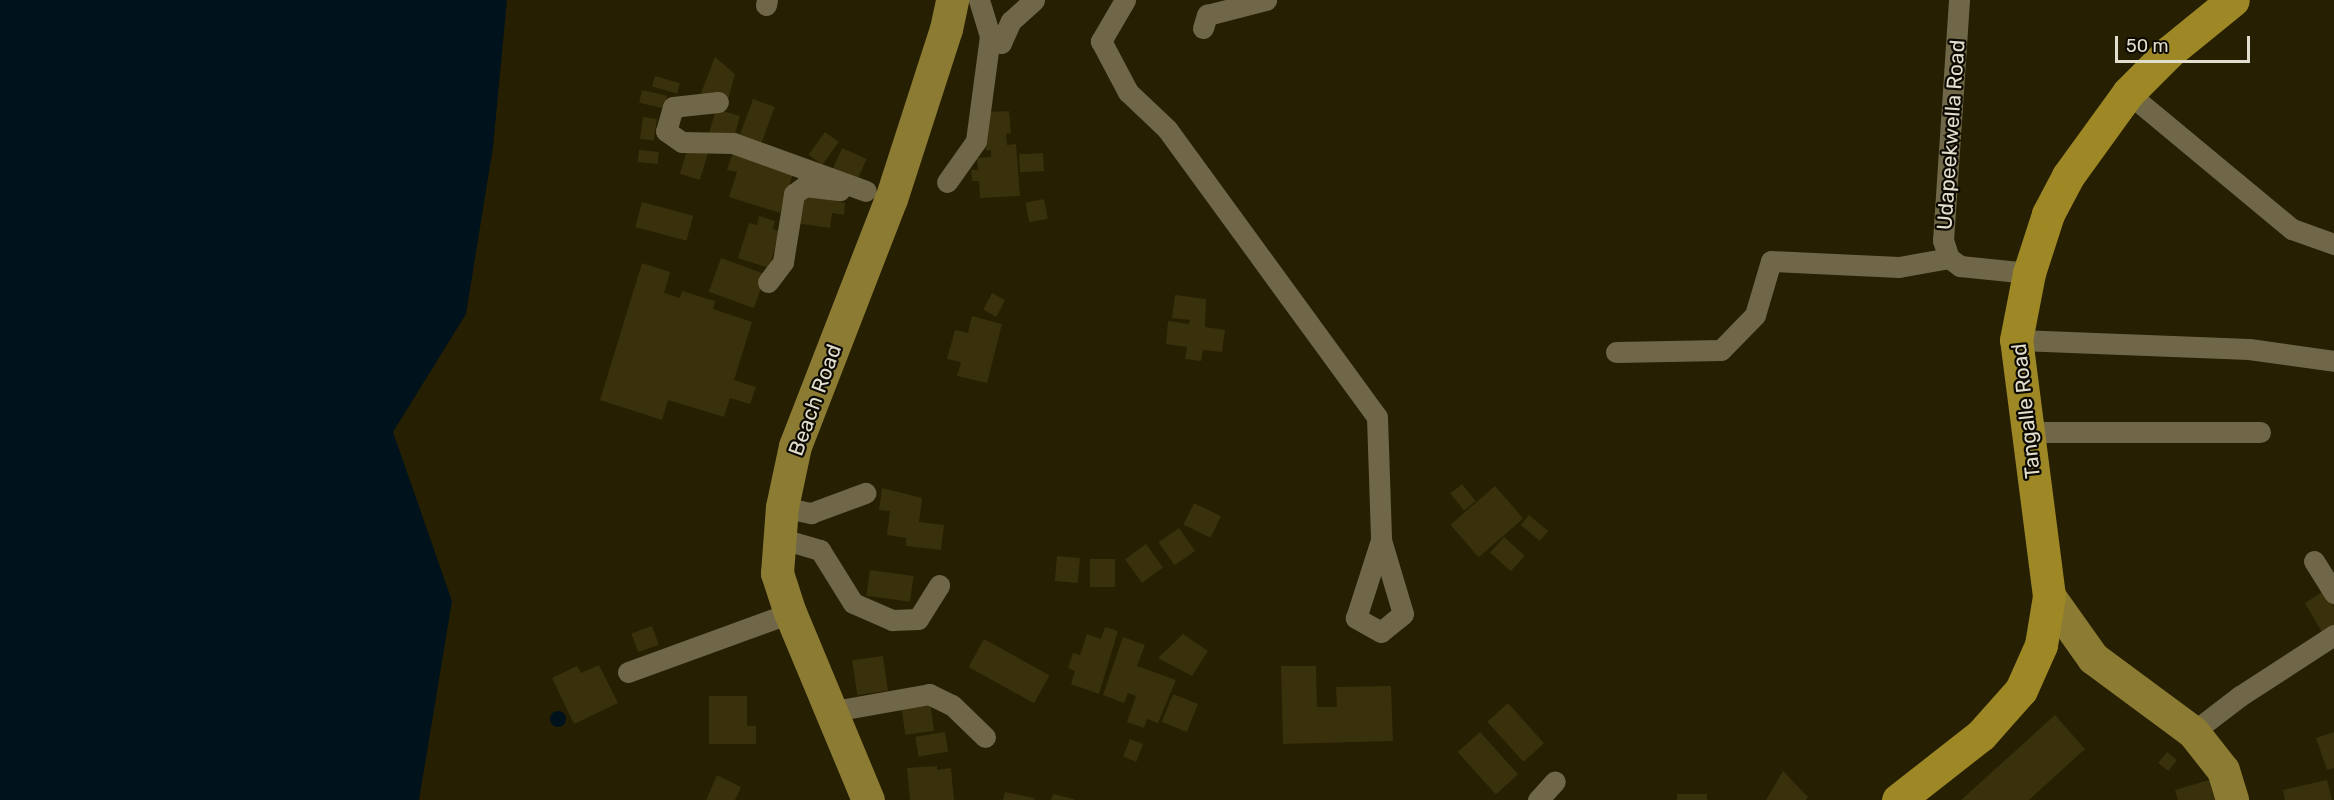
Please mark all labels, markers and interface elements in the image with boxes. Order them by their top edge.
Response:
scale bar [2118,24,2253,62]
text: 50 m [2126,35,2169,57]
street label: Udapeekwella Road [1932,39,1970,231]
street label: Beach Road [783,341,847,459]
street label: Tangalle Road [2006,342,2046,480]

